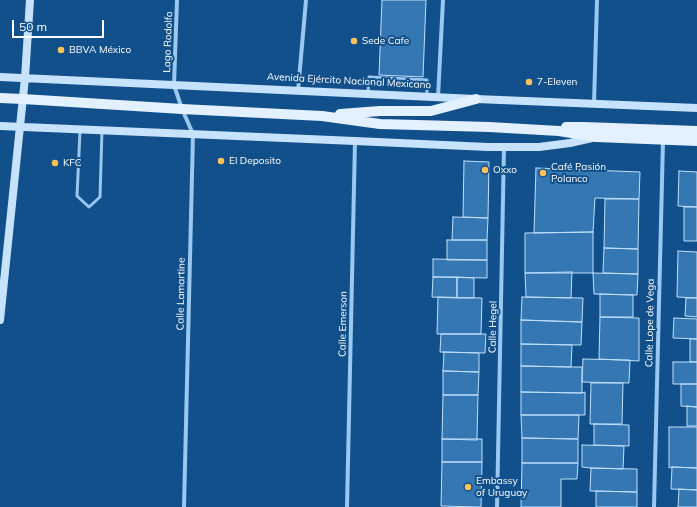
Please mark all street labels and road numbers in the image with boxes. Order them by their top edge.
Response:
street label: Lago Rodolfo [161,11,175,73]
street label: Avenida Ejército Nacional Mexicano [267,71,431,91]
street label: Calle Lamartine [174,258,188,330]
street label: Calle Lope de Vega [643,279,657,367]
street label: Calle Emerson [336,291,350,357]
street label: Calle Hegel [487,301,499,353]

